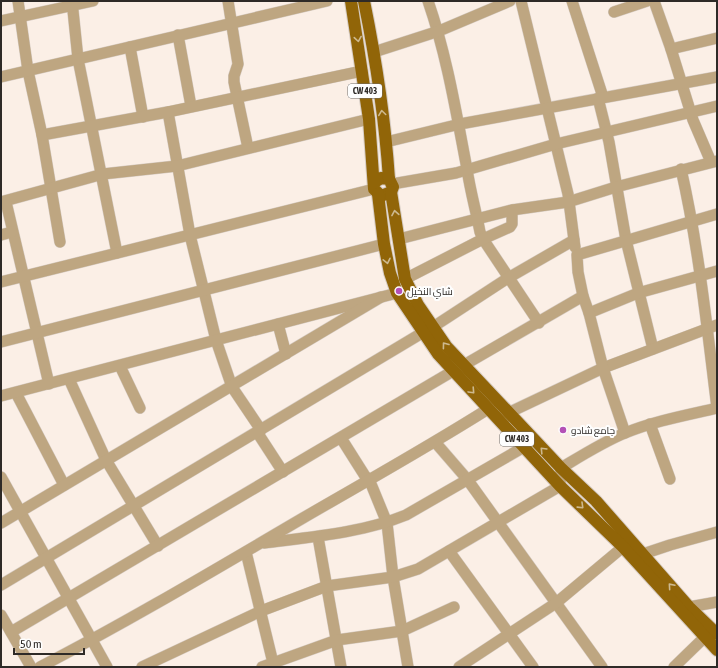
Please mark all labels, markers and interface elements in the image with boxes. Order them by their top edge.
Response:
one-way arrow [353,36,362,43]
road number: CW 403 [348,84,382,98]
one-way arrow [378,110,387,116]
one-way arrow [391,210,399,217]
one-way arrow [383,258,391,264]
marker: شاي النخيل [394,286,404,296]
place label: شاي النخيل [407,286,453,299]
one-way arrow [443,342,450,349]
one-way arrow [468,387,475,394]
marker: جامع شادو [558,425,568,435]
place label: جامع شادو [571,425,615,437]
road number: CW 403 [500,432,534,446]
one-way arrow [540,447,548,455]
one-way arrow [576,501,584,509]
one-way arrow [668,583,675,590]
scale bar [14,630,84,656]
text: 50 m [20,637,42,651]

